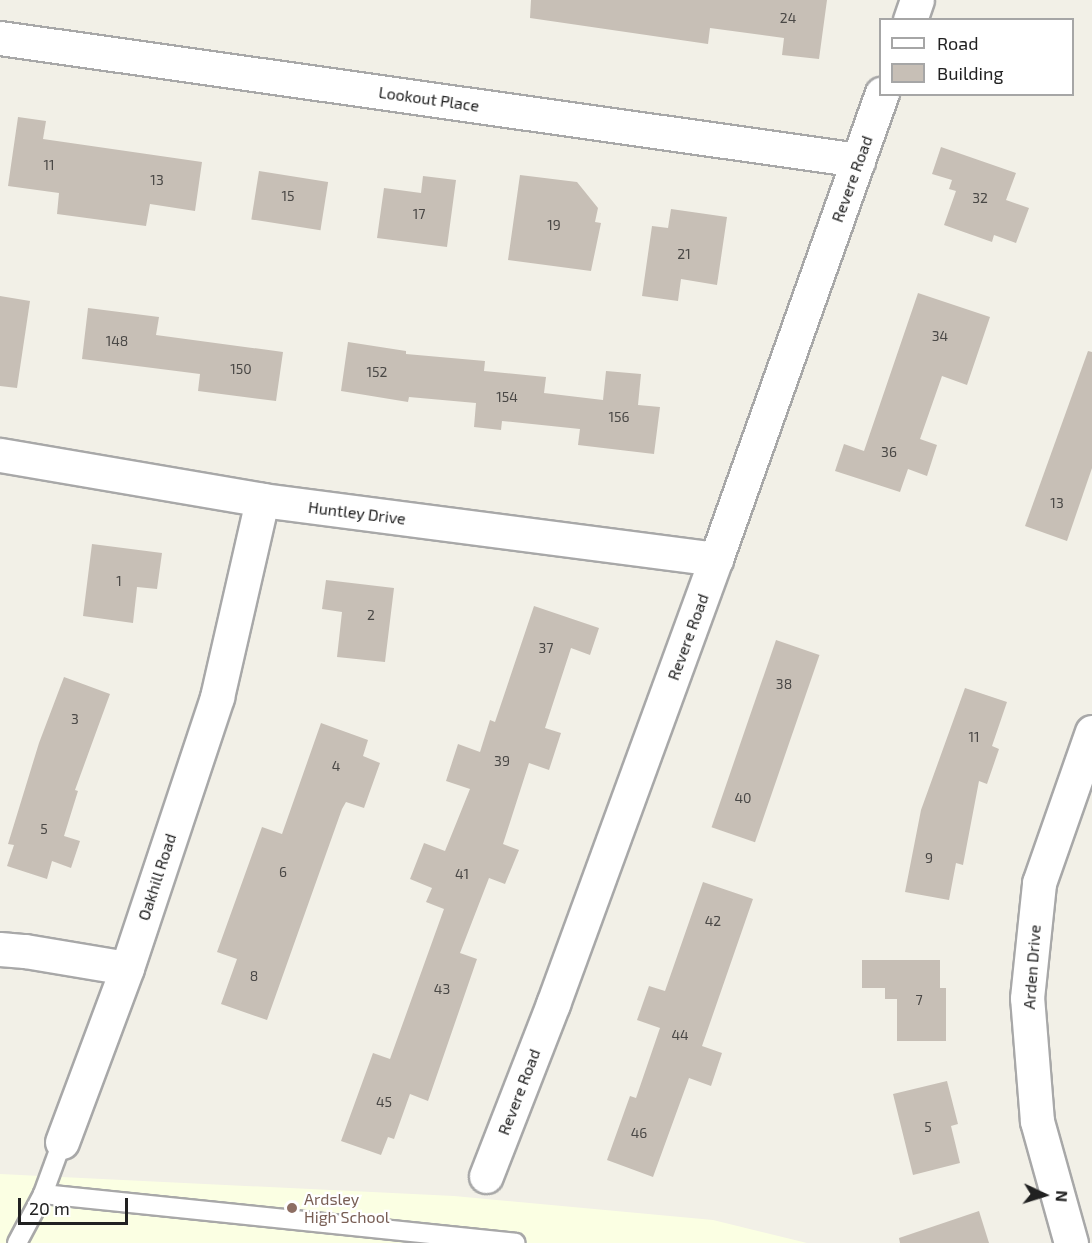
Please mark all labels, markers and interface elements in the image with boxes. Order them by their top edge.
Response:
house number: 24 [780,10,796,26]
legend [879,18,1074,96]
text: Road [937,32,978,54]
text: Building [937,62,1004,84]
street label: Lookout Place [377,82,481,116]
street label: Revere Road [827,133,877,225]
house number: 11 [43,157,55,173]
house number: 13 [150,172,164,188]
house number: 15 [281,188,295,204]
house number: 32 [972,190,988,206]
house number: 17 [413,206,425,222]
house number: 19 [547,217,561,233]
house number: 21 [677,246,691,262]
house number: 34 [932,328,948,344]
house number: 148 [106,333,128,349]
house number: 150 [230,361,252,377]
house number: 152 [367,364,387,380]
house number: 154 [496,389,518,405]
house number: 156 [608,409,630,425]
house number: 36 [881,444,897,460]
house number: 13 [1050,495,1064,511]
street label: Huntley Drive [307,497,407,529]
house number: 1 [116,573,122,589]
street label: Revere Road [663,591,713,683]
house number: 2 [367,607,375,623]
house number: 37 [539,640,553,656]
house number: 38 [776,676,792,692]
house number: 3 [71,711,79,727]
house number: 11 [968,729,980,745]
house number: 39 [494,753,510,769]
house number: 4 [332,758,340,774]
house number: 40 [734,790,752,806]
house number: 5 [40,821,48,837]
street label: Oakhill Road [134,831,180,923]
house number: 9 [925,850,933,866]
house number: 6 [279,864,287,880]
house number: 41 [455,866,469,882]
house number: 42 [705,913,721,929]
street label: Arden Drive [1019,924,1045,1010]
house number: 8 [250,968,258,984]
house number: 43 [434,981,450,997]
house number: 7 [915,992,923,1008]
house number: 44 [671,1027,689,1043]
street label: Revere Road [494,1046,544,1138]
house number: 45 [376,1094,392,1110]
house number: 5 [924,1119,932,1135]
house number: 46 [631,1125,647,1141]
north arrow [1014,1165,1074,1225]
scale bar [21,1186,130,1224]
place label: Ardsley High School [304,1189,389,1227]
text: N [1053,1190,1072,1203]
text: 20 m [29,1197,70,1219]
marker: Ardsley High School [285,1201,299,1215]

